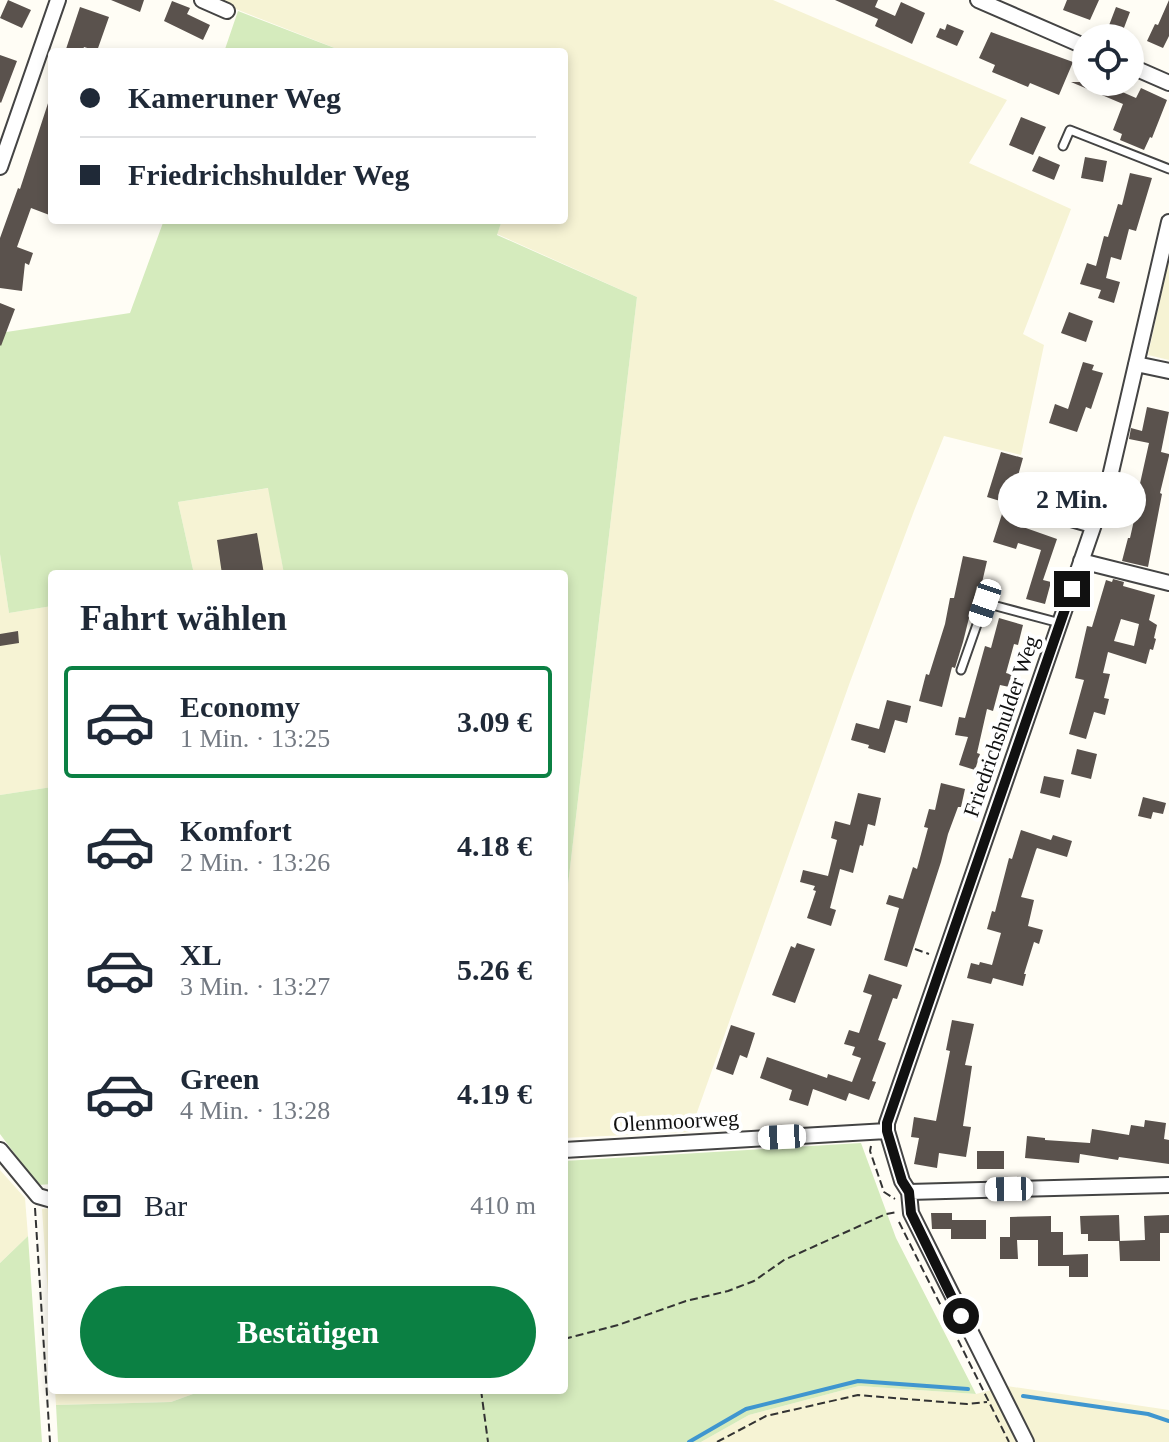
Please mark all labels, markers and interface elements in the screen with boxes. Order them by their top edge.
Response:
map controls [1072,24,1144,96]
button: locate [1072,24,1144,96]
text: Kameruner Weg [128,81,341,114]
text: Friedrichshulder Weg [128,158,409,191]
callout: 2 Min. [998,473,1146,529]
text: 2 Min. [1036,485,1108,514]
route end [1054,571,1090,607]
car [966,576,1004,630]
text: Fahrt wählen [80,598,287,638]
street label: Friedrichshulder Weg [958,632,1044,820]
icon: car [84,686,156,758]
text: Economy [180,690,300,723]
text: 3.09 € [457,705,532,738]
text: 1 Min. · 13:25 [180,724,330,753]
icon: car [84,810,156,882]
text: Komfort [180,814,292,847]
text: 4.18 € [457,829,532,862]
text: 2 Min. · 13:26 [180,848,330,877]
icon: car [84,934,156,1006]
text: XL [180,938,222,971]
text: 5.26 € [457,953,532,986]
text: 3 Min. · 13:27 [180,972,330,1001]
icon: car [84,1058,156,1130]
text: Green [180,1062,259,1095]
text: 4.19 € [457,1077,532,1110]
text: 4 Min. · 13:28 [180,1096,330,1125]
street label: Olenmoorweg [613,1105,739,1137]
car [757,1124,807,1150]
car [985,1177,1033,1201]
icon: cash [80,1184,124,1228]
text: Bar [144,1189,187,1222]
text: 410 m [470,1191,536,1220]
button: Bestätigen [80,1286,536,1378]
route start [943,1298,979,1334]

